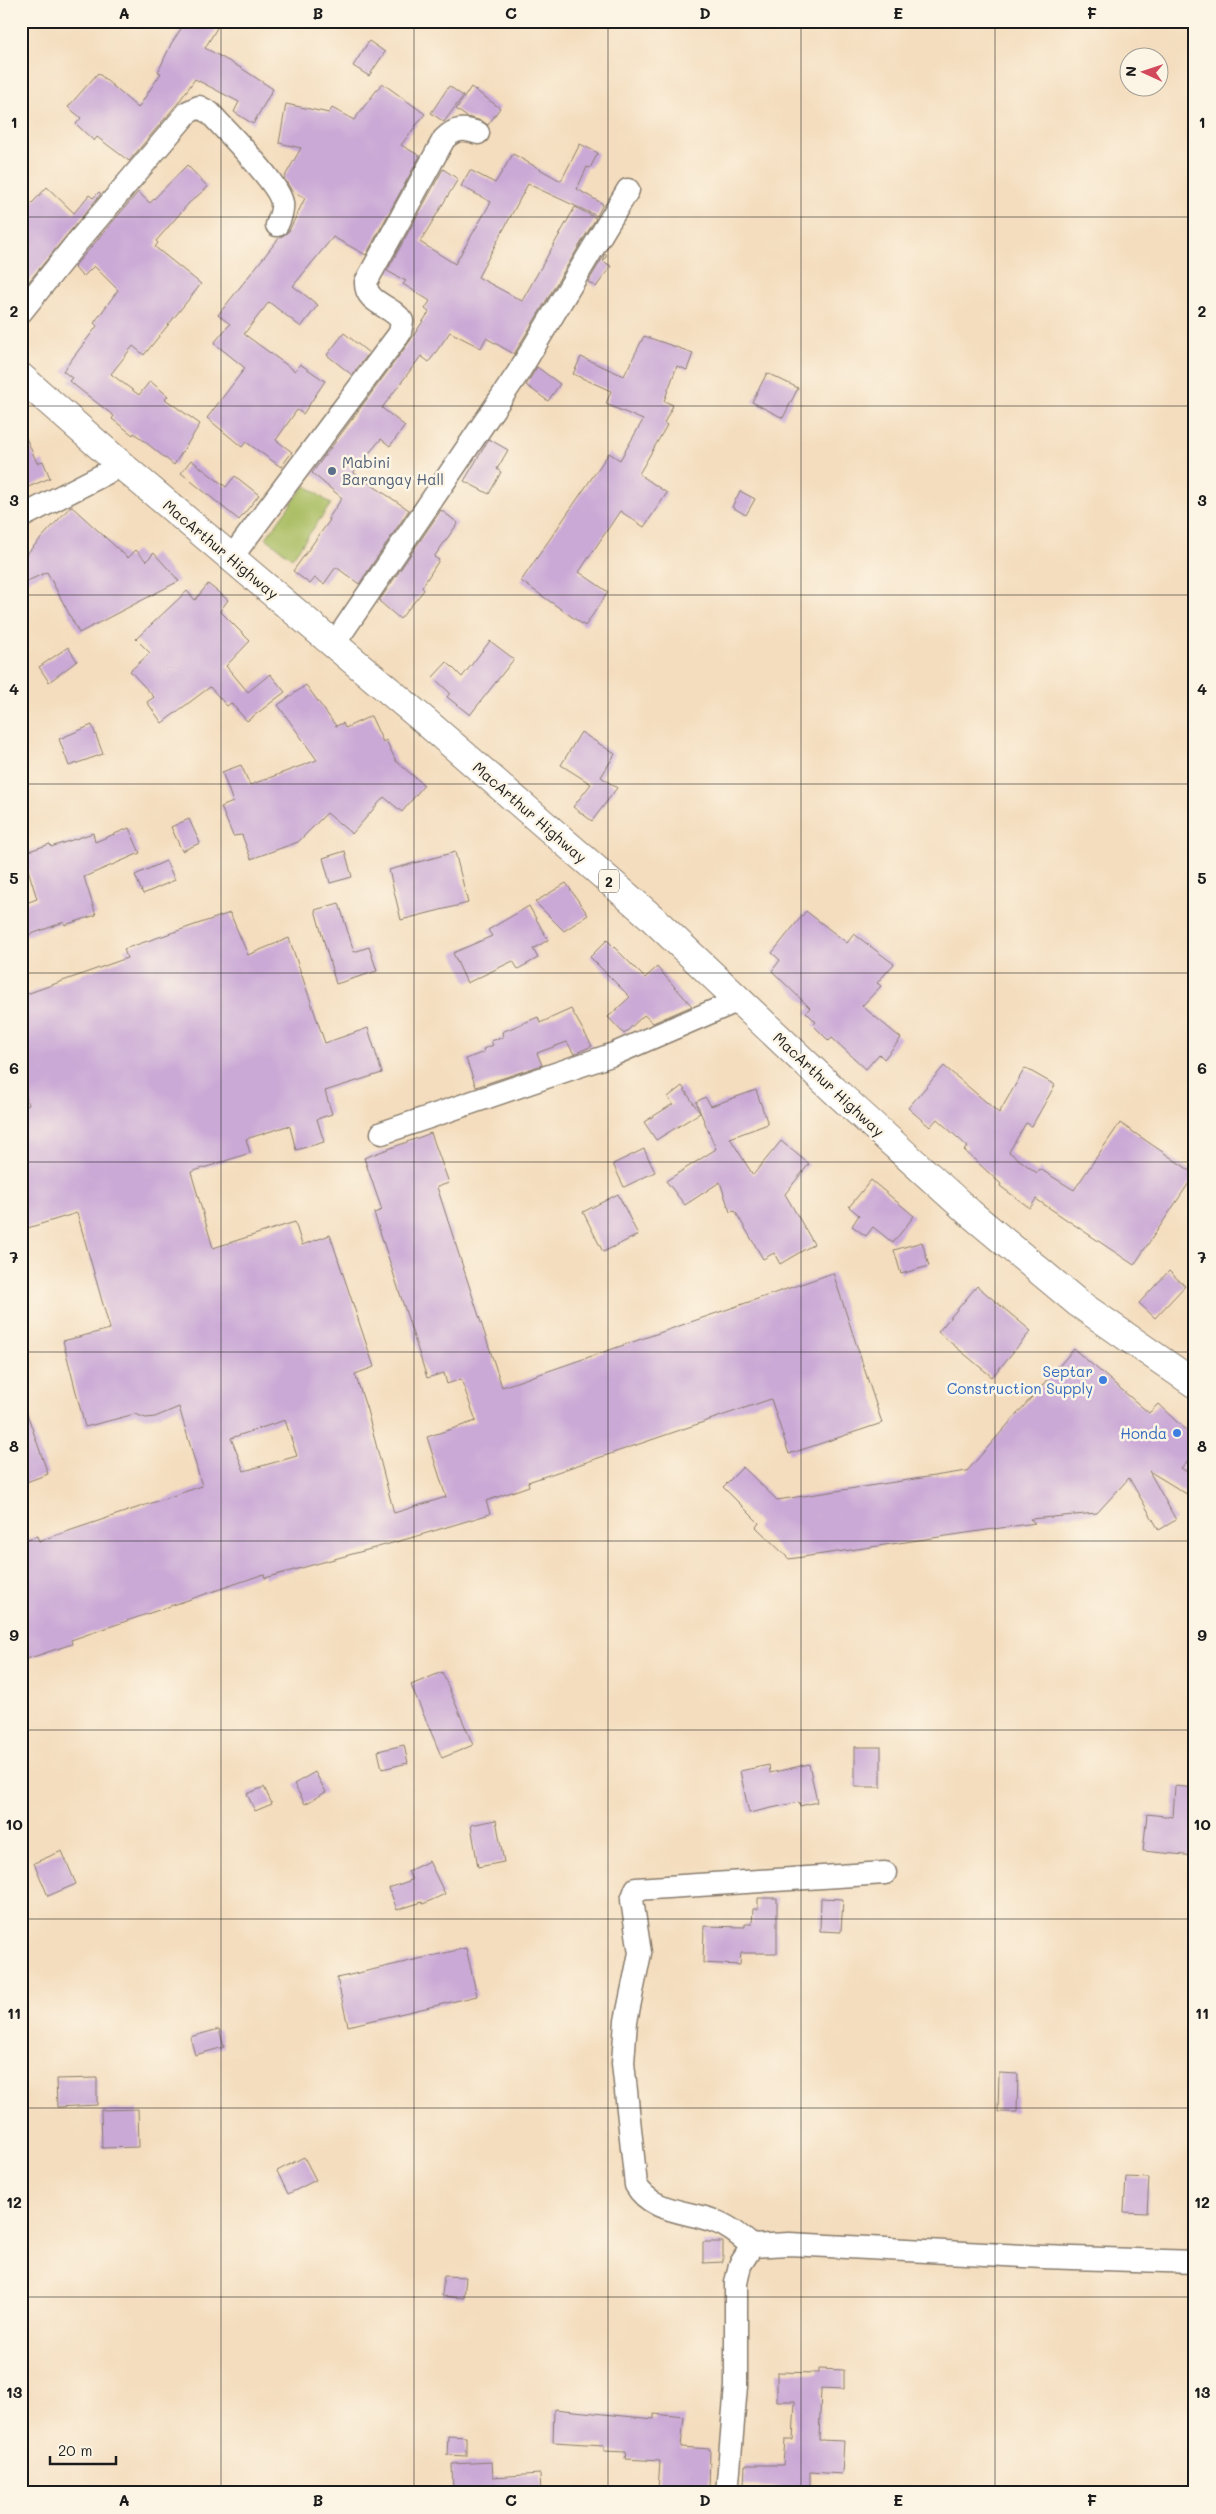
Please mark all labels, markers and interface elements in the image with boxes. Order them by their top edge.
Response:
text: A [118,2,130,23]
text: B [313,2,323,23]
text: C [505,2,517,23]
text: D [699,2,711,23]
text: E [893,2,903,23]
text: F [1087,2,1097,23]
north arrow [1118,48,1168,98]
text: N [1121,65,1140,77]
text: 1 [10,111,18,132]
text: 1 [1198,111,1206,132]
text: 2 [10,300,19,321]
text: 2 [1198,300,1207,321]
place label: Mabini Barangay Hall [342,452,444,489]
marker: Mabini Barangay Hall [326,465,338,477]
text: 3 [9,489,19,510]
text: 3 [1197,489,1207,510]
street label: MacArthur Highway [159,495,283,603]
text: 4 [9,678,19,699]
text: 4 [1197,678,1207,699]
street label: MacArthur Highway [469,757,591,867]
text: 5 [9,867,19,888]
text: 5 [1197,867,1207,888]
road number: 2 [599,869,619,892]
street label: MacArthur Highway [769,1027,889,1141]
text: 6 [9,1057,19,1078]
text: 6 [1197,1057,1207,1078]
text: 7 [10,1246,19,1267]
text: 7 [1198,1246,1207,1267]
place label: Septar Construction Supply [947,1361,1093,1398]
marker: Septar Construction Supply [1097,1374,1109,1386]
place label: Honda [1120,1423,1167,1443]
marker: Honda [1171,1427,1183,1439]
text: 8 [9,1435,19,1456]
text: 8 [1197,1435,1207,1456]
text: 9 [9,1624,19,1645]
text: 9 [1197,1624,1207,1645]
text: 10 [5,1813,23,1834]
text: 10 [1193,1813,1211,1834]
text: 11 [7,2002,21,2023]
text: 11 [1195,2002,1209,2023]
text: 12 [6,2191,22,2212]
text: 12 [1194,2191,1210,2212]
text: 13 [6,2381,23,2402]
text: 13 [1194,2381,1211,2402]
scale bar [50,2434,116,2466]
text: 20 m [58,2440,92,2460]
text: A [118,2489,130,2510]
text: B [313,2489,323,2510]
text: C [505,2489,517,2510]
text: D [699,2489,711,2510]
text: E [893,2489,903,2510]
text: F [1087,2489,1097,2510]

